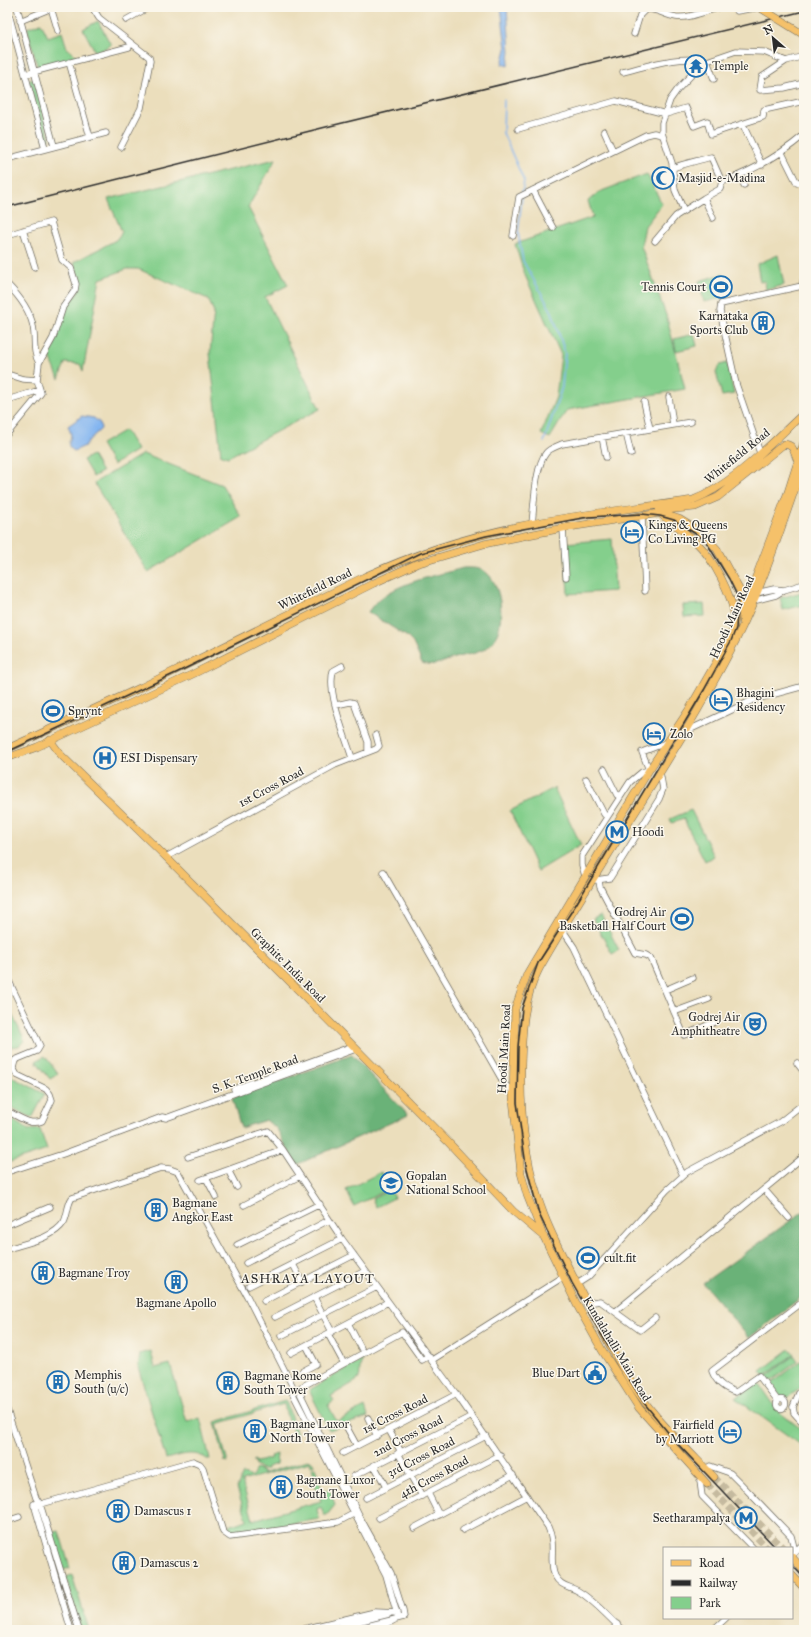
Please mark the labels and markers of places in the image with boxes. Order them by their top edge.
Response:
temple icon: Temple [683,53,709,79]
place label: Temple [712,59,748,73]
mosque icon: Masjid-e-Madina [650,165,676,191]
place label: Masjid-e-Madina [678,171,766,185]
sports icon: Tennis Court [708,274,734,300]
place label: Tennis Court [641,280,707,294]
place label: Karnataka Sports Club [690,309,749,337]
building icon: Karnataka Sports Club [750,310,776,336]
place label: Kings & Queens Co Living PG [648,518,727,547]
hotel icon: Kings & Queens Co Living PG [619,519,645,545]
place label: Bhagini Residency [736,686,786,714]
hotel icon: Bhagini Residency [708,687,734,713]
sports icon: Sprynt [40,698,66,724]
place label: Sprynt [68,704,102,718]
hotel icon: Zolo [641,721,667,747]
place label: Zolo [670,727,693,741]
hospital icon: ESI Dispensary [92,745,118,771]
place label: ESI Dispensary [120,751,198,765]
metro station icon: Hoodi [604,819,630,845]
place label: Hoodi [632,825,665,839]
place label: Godrej Air Basketball Half Court [559,905,667,933]
sports icon: Godrej Air Basketball Half Court [669,906,695,932]
place label: Godrej Air Amphitheatre [670,1010,740,1038]
theatre icon: Godrej Air Amphitheatre [742,1011,768,1037]
place label: Gopalan National School [406,1169,487,1197]
school or university icon: Gopalan National School [378,1170,404,1196]
place label: Bagmane Angkor East [171,1196,234,1225]
building icon: Bagmane Angkor East [143,1197,169,1223]
sports icon: cult.fit [575,1245,601,1271]
place label: cult.fit [604,1251,637,1265]
building icon: Bagmane Troy [30,1260,56,1286]
place label: Bagmane Troy [58,1266,130,1281]
building icon: Bagmane Apollo [163,1269,189,1295]
place label: Bagmane Apollo [136,1296,216,1311]
public building icon: Blue Dart [582,1360,608,1386]
place label: Blue Dart [532,1366,581,1380]
place label: Memphis South (u/c) [74,1368,128,1396]
building icon: Memphis South (u/c) [45,1369,71,1395]
place label: Bagmane Rome South Tower [244,1369,321,1397]
building icon: Bagmane Rome South Tower [215,1370,241,1396]
place label: Bagmane Luxor North Tower [270,1417,349,1445]
building icon: Bagmane Luxor North Tower [242,1418,268,1444]
place label: Fairfield by Marriott [656,1418,715,1446]
hotel icon: Fairfield by Marriott [717,1419,743,1445]
place label: Bagmane Luxor South Tower [296,1473,375,1501]
building icon: Bagmane Luxor South Tower [268,1474,294,1500]
building icon: Damascus 1 [105,1498,131,1524]
place label: Damascus 1 [134,1504,191,1518]
metro station icon: Seetharampalya [733,1505,759,1531]
place label: Seetharampalya [653,1511,731,1525]
building icon: Damascus 2 [111,1550,137,1576]
place label: Damascus 2 [140,1556,198,1570]

